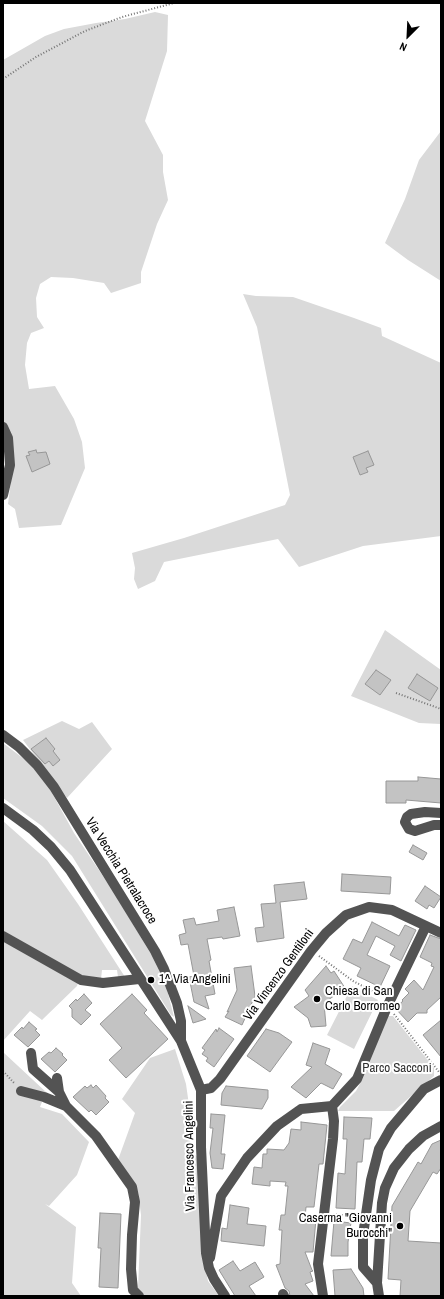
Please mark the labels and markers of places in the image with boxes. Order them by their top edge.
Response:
place label: 1^ Via Angelini [159,972,231,988]
marker: 1^ Via Angelini [146,975,156,985]
place label: Chiesa di San Carlo Borromeo [325,984,400,1015]
marker: Chiesa di San Carlo Borromeo [312,994,322,1004]
place label: Caserma "Giovanni Burocchi" [299,1211,392,1242]
marker: Caserma "Giovanni Burocchi" [395,1221,405,1231]

